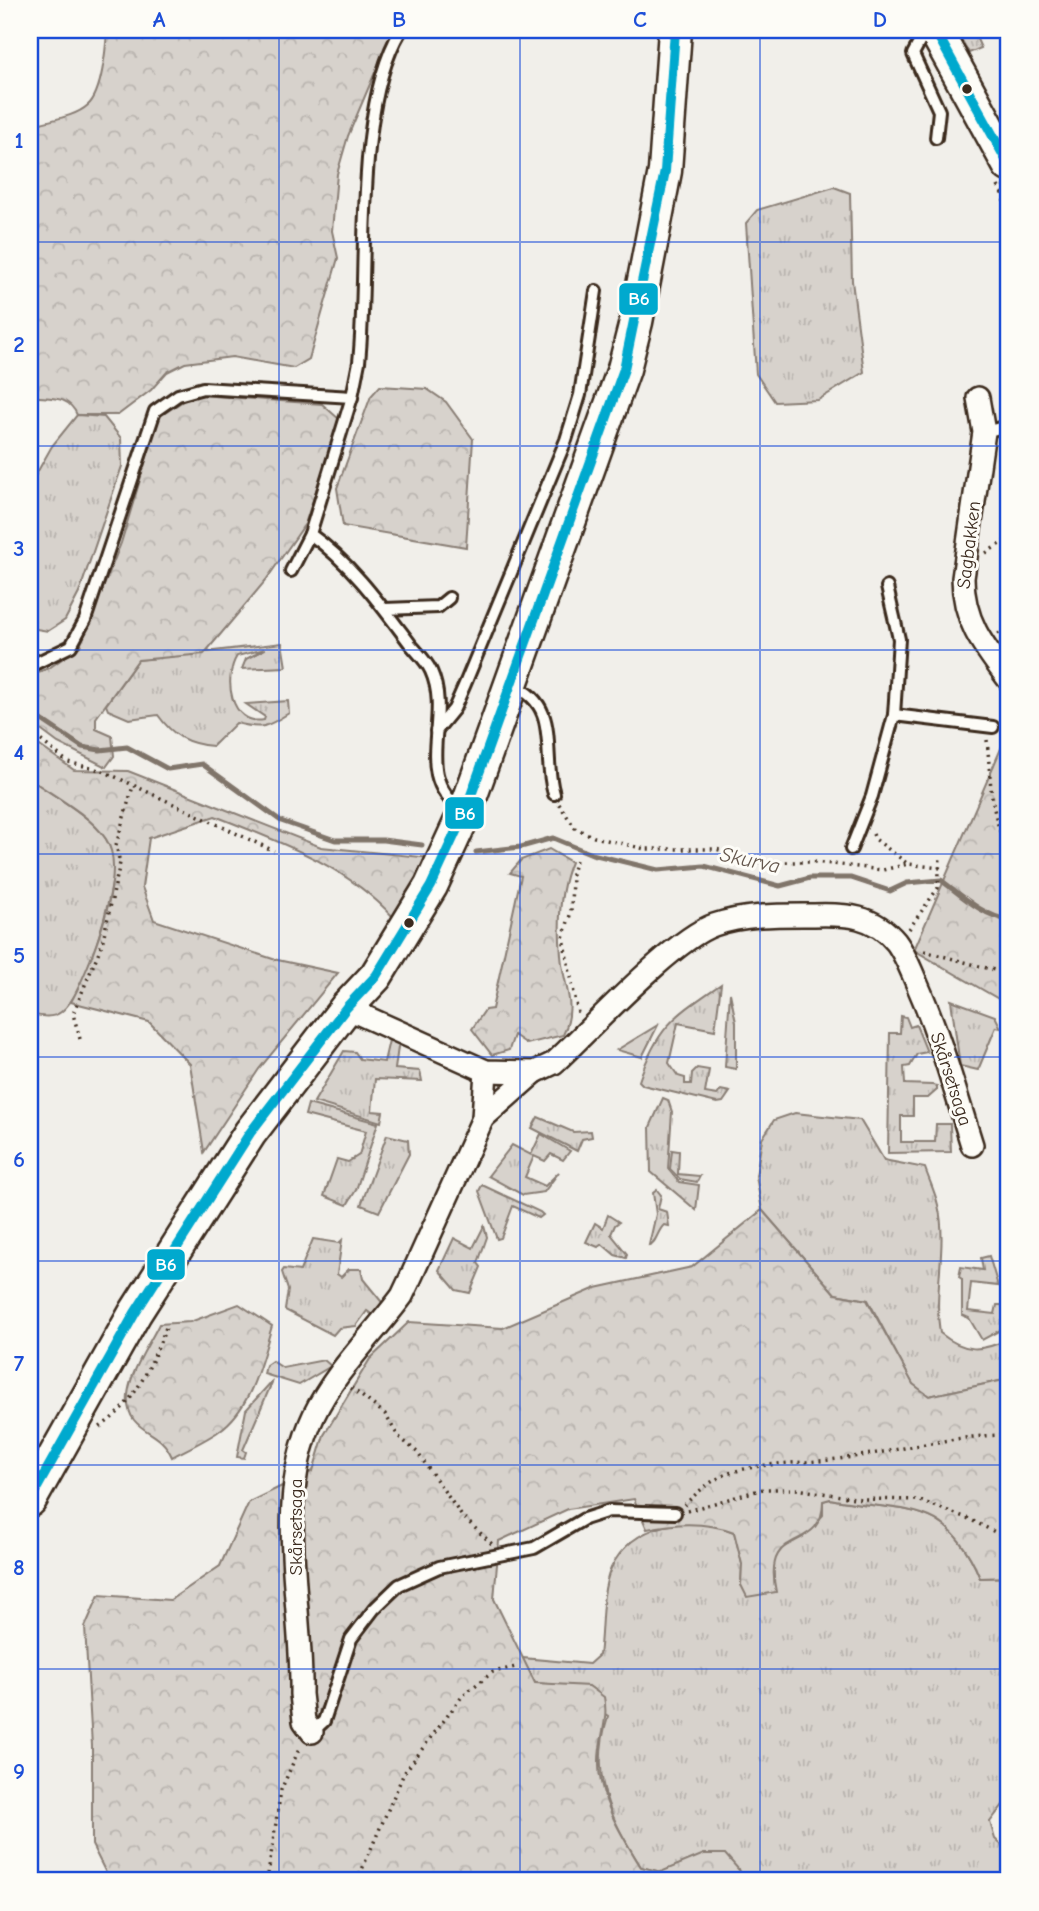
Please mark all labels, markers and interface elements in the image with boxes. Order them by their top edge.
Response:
text: A [153,6,166,33]
text: B [392,6,406,33]
text: C [633,6,647,33]
text: D [873,6,887,33]
unlabelled marker [960,82,974,96]
text: 1 [14,127,24,154]
line badge: B6 [618,282,659,316]
text: B6 [628,288,650,310]
text: 2 [13,331,25,358]
street label: Sagbakken [953,500,985,590]
text: 3 [13,535,25,562]
text: 4 [14,739,25,766]
line badge: B6 [444,796,485,830]
text: B6 [454,803,476,825]
water label: Skurva [718,842,782,878]
unlabelled marker [402,916,416,930]
text: 5 [13,942,25,969]
street label: Skårsetsaga [926,1029,976,1129]
text: 6 [13,1146,25,1173]
line badge: B6 [146,1248,186,1281]
text: B6 [155,1254,177,1276]
text: 7 [14,1350,25,1377]
street label: Skårsetsaga [285,1479,307,1575]
text: 8 [13,1554,25,1581]
text: 9 [13,1758,25,1785]

